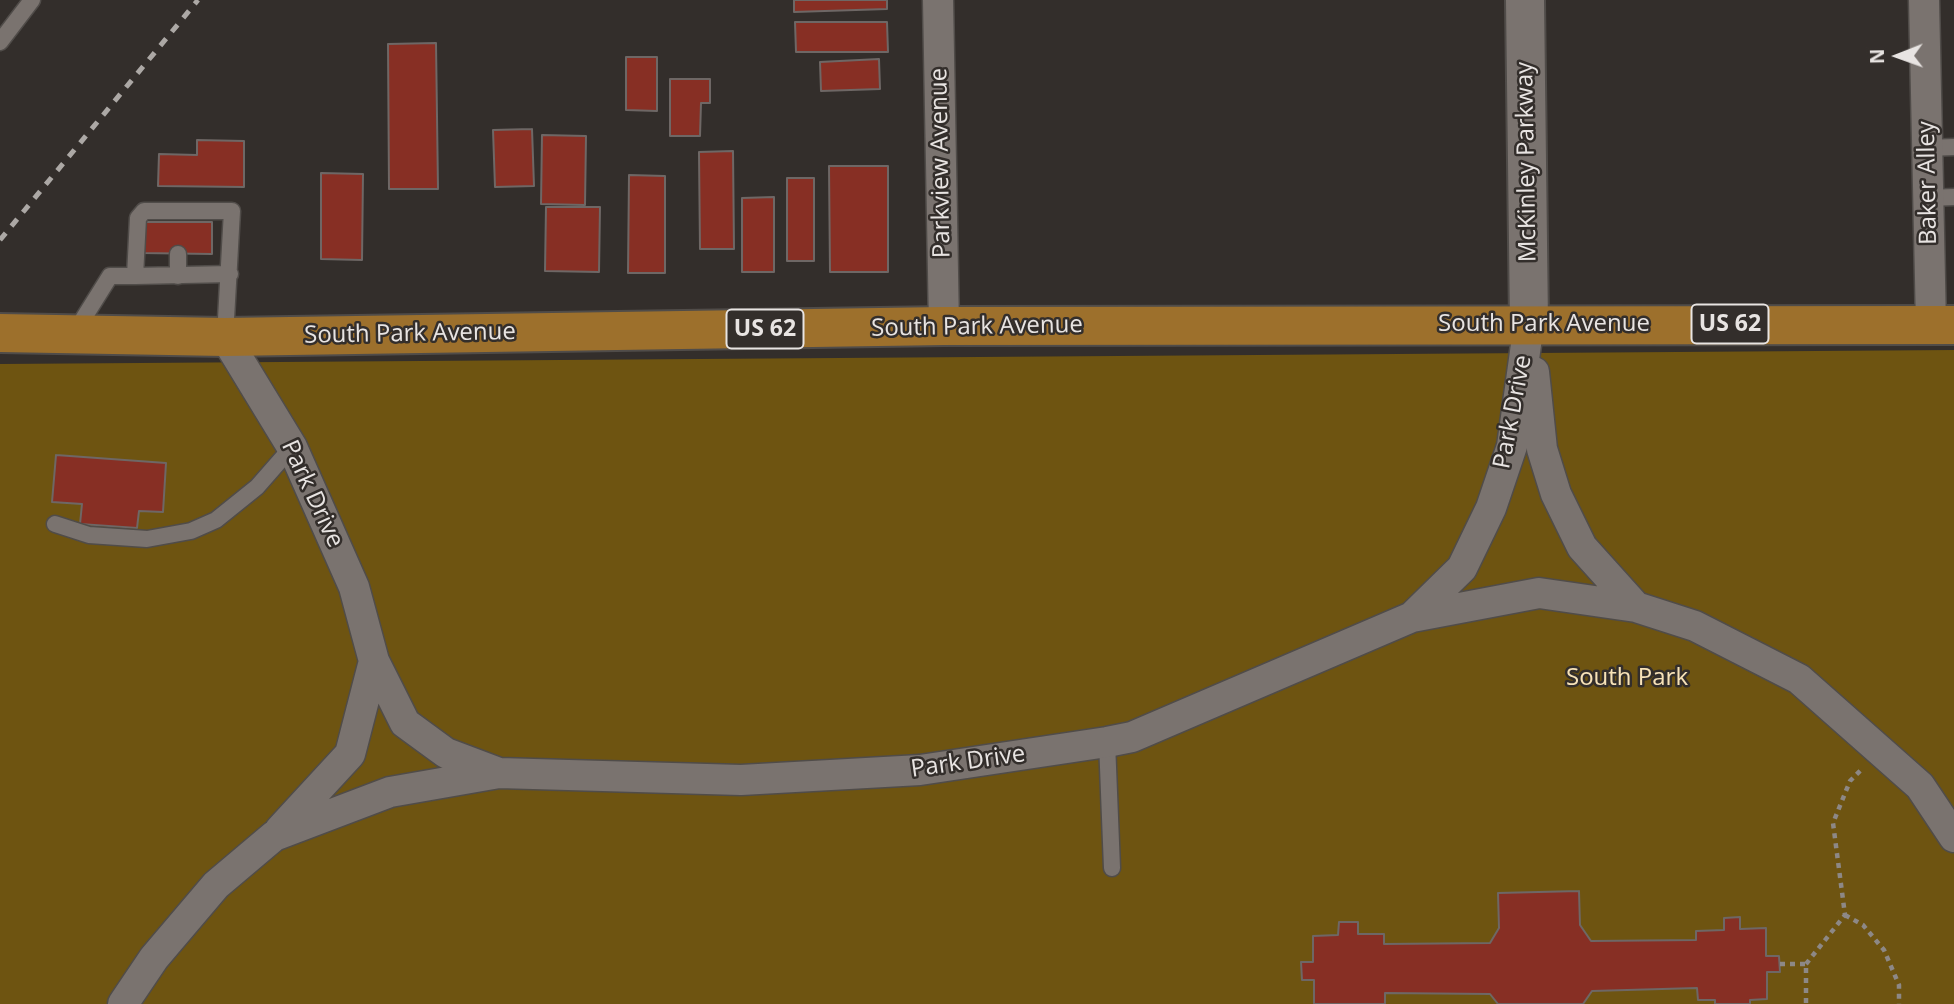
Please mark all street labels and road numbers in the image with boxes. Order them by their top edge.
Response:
street label: McKinley Parkway [1511,62,1543,262]
street label: Parkview Avenue [925,68,957,258]
street label: Baker Alley [1913,121,1943,245]
road number: US 62 [1692,304,1768,344]
road number: US 62 [726,310,804,348]
street label: South Park Avenue [1438,310,1650,338]
street label: South Park Avenue [871,311,1083,343]
street label: South Park Avenue [304,318,516,350]
street label: Park Drive [1488,353,1538,471]
street label: Park Drive [275,436,349,552]
street label: Park Drive [909,740,1027,784]

